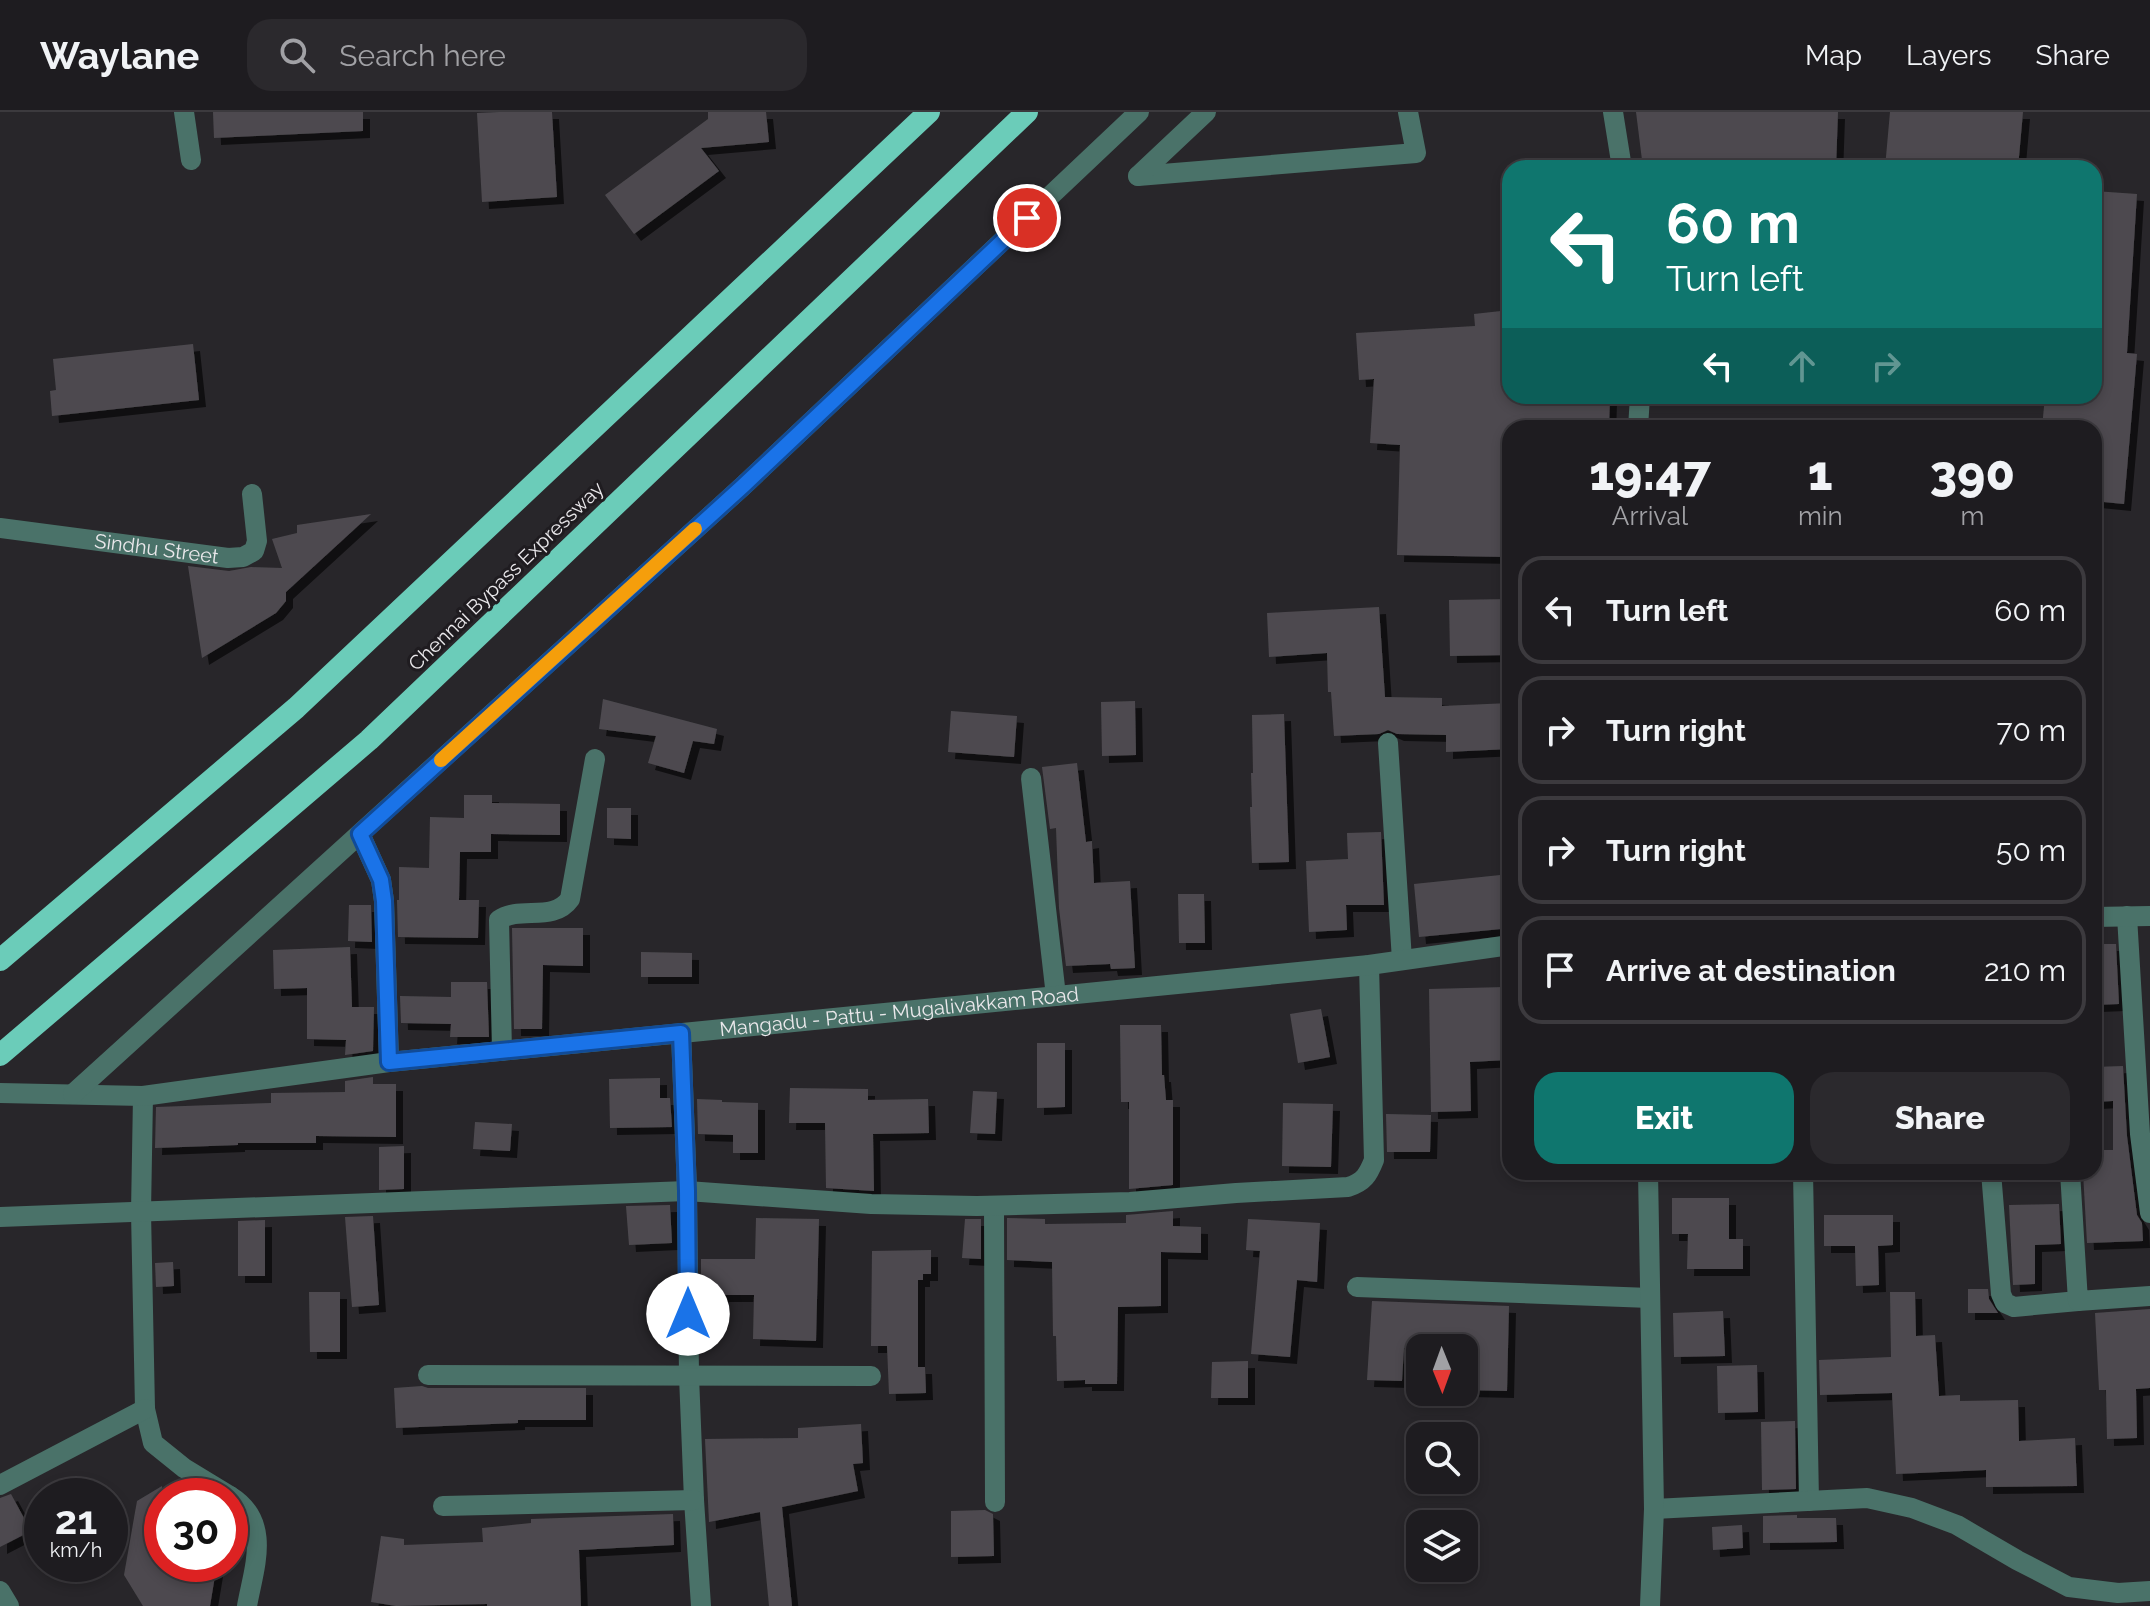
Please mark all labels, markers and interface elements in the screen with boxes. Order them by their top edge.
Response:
search box [247,19,807,91]
text: Waylane [40,33,199,78]
icon: search [275,33,319,77]
text: Search here [339,38,506,73]
text: Map [1805,39,1862,72]
text: Layers [1906,39,1992,72]
text: Share [2036,39,2110,72]
pin [993,184,1061,252]
text: 60 m [1666,190,1800,256]
icon: left [1534,192,1638,296]
icon: arrive [1005,196,1049,240]
text: Turn left [1666,257,1804,299]
icon: left [1696,344,1740,388]
icon: ahead [1780,344,1824,388]
icon: right [1864,344,1908,388]
text: 19:47 [1589,445,1711,501]
text: 1 [1808,445,1833,501]
text: 390 [1930,445,2015,501]
street label: Chennai Bypass Expressway [403,476,609,676]
text: Arrival [1612,501,1688,531]
text: min [1798,501,1843,531]
text: m [1960,501,1984,531]
street label: Sindhu Street [93,529,220,569]
icon: left [1538,588,1582,632]
text: Turn left [1606,593,1728,628]
text: 60 m [1994,593,2066,628]
icon: right [1538,708,1582,752]
text: Turn right [1606,713,1746,748]
text: 70 m [1996,713,2066,748]
icon: right [1538,828,1582,872]
text: Turn right [1606,833,1746,868]
text: 50 m [1996,833,2066,868]
icon: arrive [1538,948,1582,992]
text: Arrive at destination [1606,953,1896,988]
text: 210 m [1984,953,2066,988]
street label: Mangadu - Pattu - Mugalivakkam Road [718,982,1080,1041]
button: Exit [1534,1072,1794,1164]
button: Share [1810,1072,2070,1164]
position arrow [646,1272,730,1356]
north arrow [1406,1334,1478,1406]
map controls [1406,1334,1478,1582]
button: search [1406,1422,1478,1494]
speed limit sign: 30 [144,1478,248,1582]
text: 21 [55,1496,97,1543]
button: layers [1406,1510,1478,1582]
text: km/h [50,1538,102,1562]

